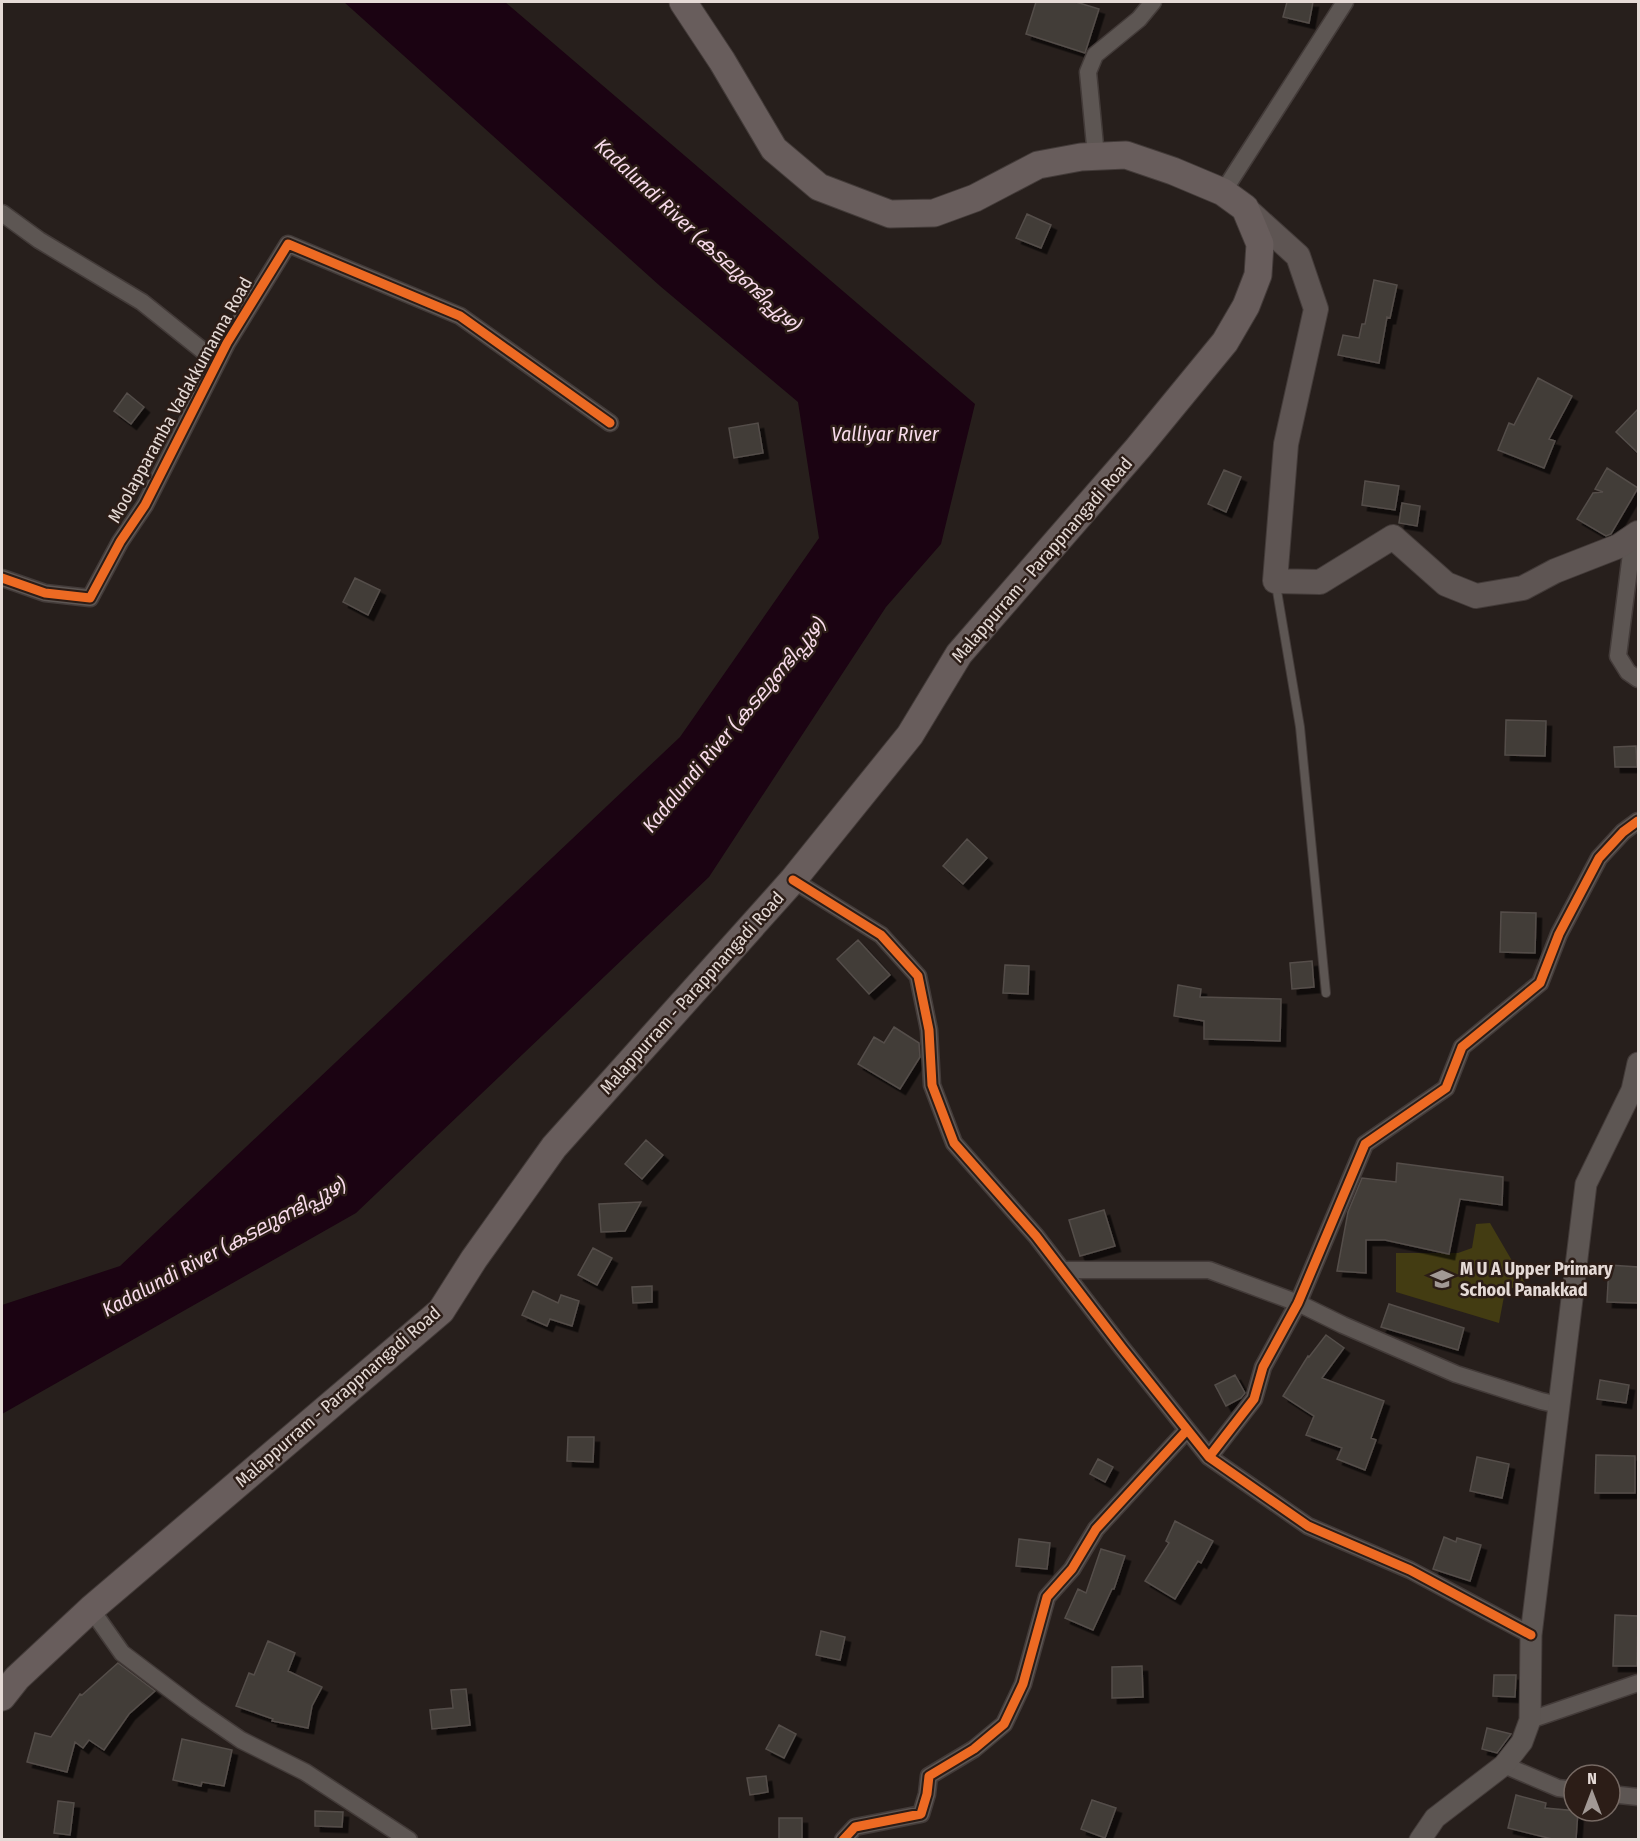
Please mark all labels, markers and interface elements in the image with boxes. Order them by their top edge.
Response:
water label: Kadalundi River (കടലുണ്ടിപ്പുഴ) [589,133,806,338]
street label: Moolapparamba Vadakkumanna Road [103,273,257,527]
water label: Valliyar River [831,422,940,446]
street label: Malappurram - Parappnangadi Road [947,453,1137,667]
water label: Kadalundi River (കടലുണ്ടിപ്പുഴ) [637,613,833,839]
street label: Malappurram - Parappnangadi Road [595,887,789,1099]
water label: Kadalundi River (കടലുണ്ടിപ്പുഴ) [98,1172,351,1323]
place label: M U A Upper Primary School Panakkad [1460,1258,1613,1301]
school or university icon: M U A Upper Primary School Panakkad [1429,1266,1455,1292]
street label: Malappurram - Parappnangadi Road [231,1302,445,1492]
north arrow [1562,1763,1622,1823]
text: N [1587,1769,1597,1788]

